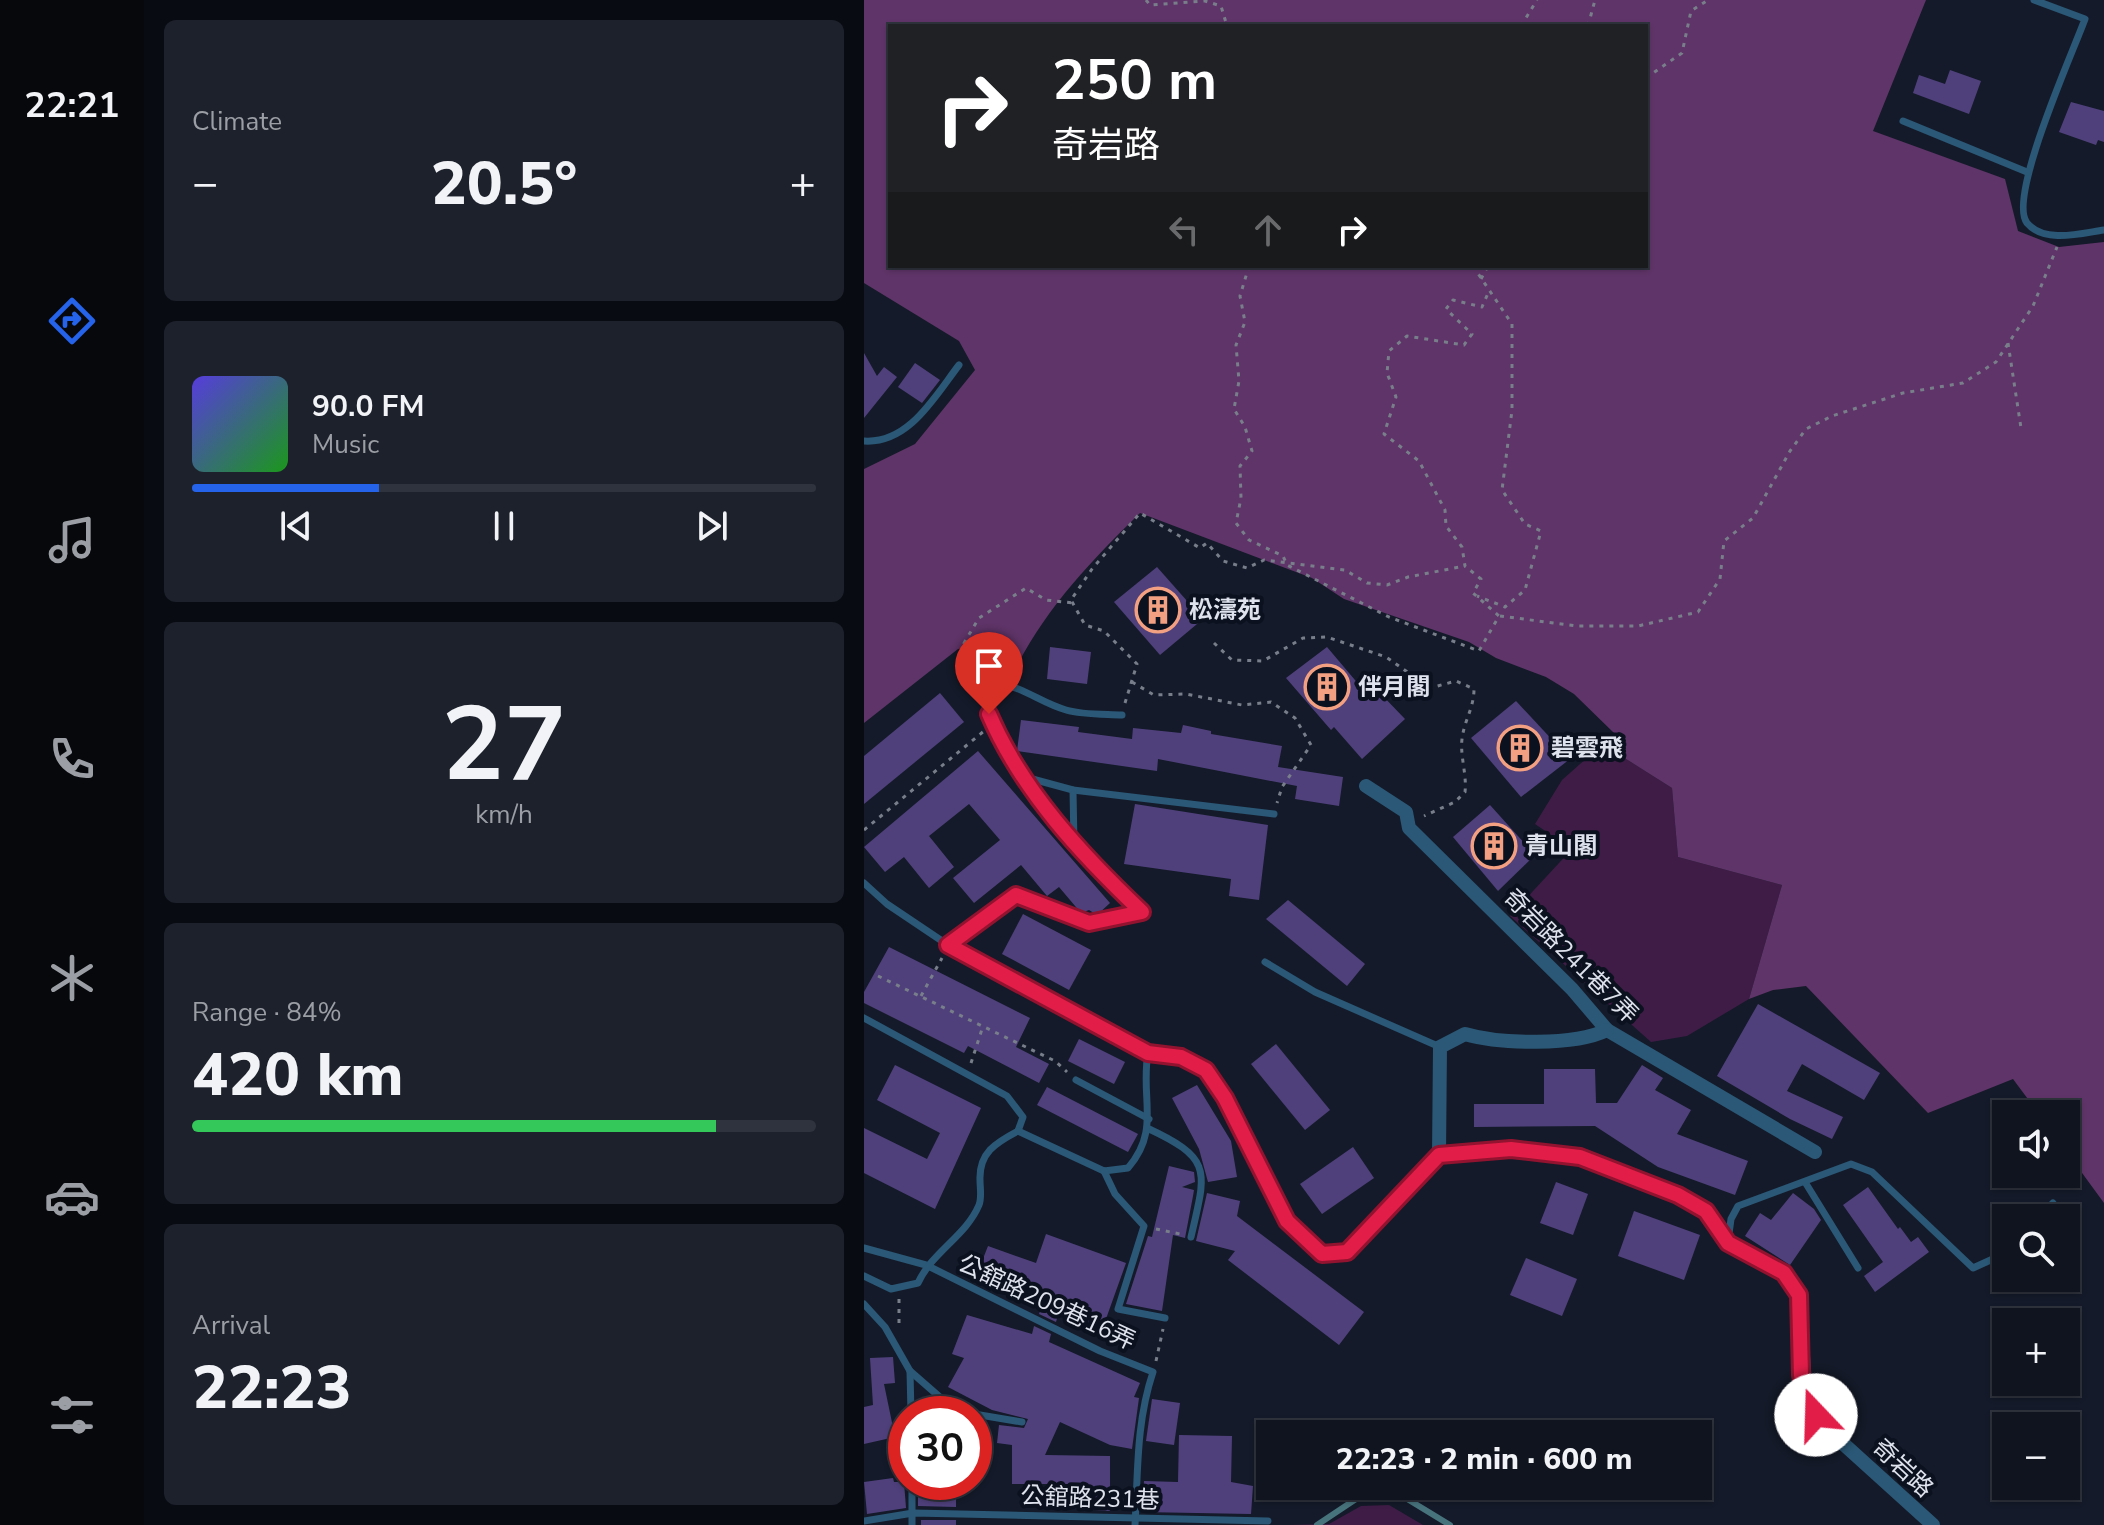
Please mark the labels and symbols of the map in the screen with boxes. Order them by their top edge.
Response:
building icon: 松濤苑 [1134,586,1182,634]
place label: 松濤苑 [1189,594,1261,626]
pin [955,632,1023,714]
building icon: 伴月閣 [1303,663,1351,711]
place label: 伴月閣 [1358,671,1430,703]
building icon: 碧雲飛 [1496,724,1544,772]
place label: 碧雲飛 [1551,732,1623,764]
building icon: 青山閣 [1470,822,1518,870]
place label: 青山閣 [1525,830,1597,862]
street label: 奇岩路241巷7弄 [1497,882,1645,1030]
street label: 公舘路209巷16弄 [953,1247,1141,1357]
position arrow [1774,1373,1858,1457]
speed limit sign: 30 [888,1396,992,1500]
street label: 奇岩路 [1866,1432,1940,1504]
street label: 公舘路231巷 [1020,1480,1160,1516]

